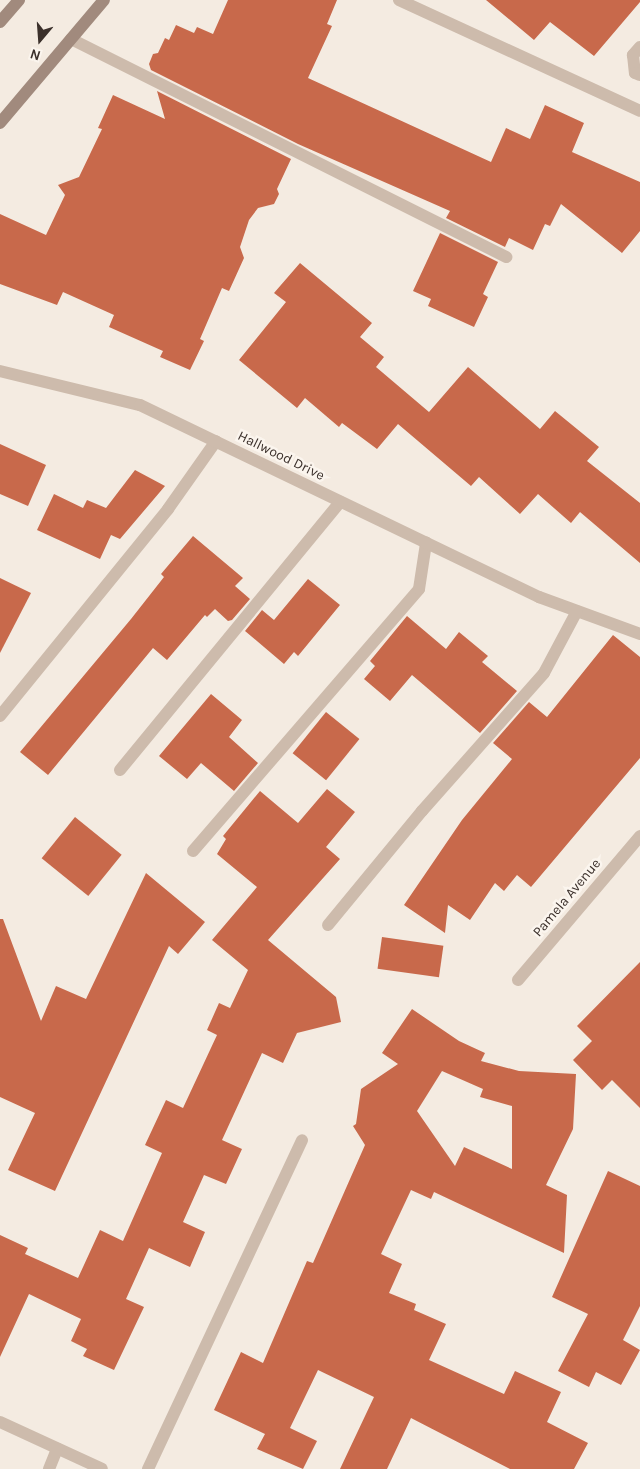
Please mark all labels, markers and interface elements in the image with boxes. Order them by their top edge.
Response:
north arrow [15,15,65,65]
text: N [28,45,43,64]
street label: Hallwood Drive [235,428,327,484]
street label: Pamela Avenue [529,856,605,940]

